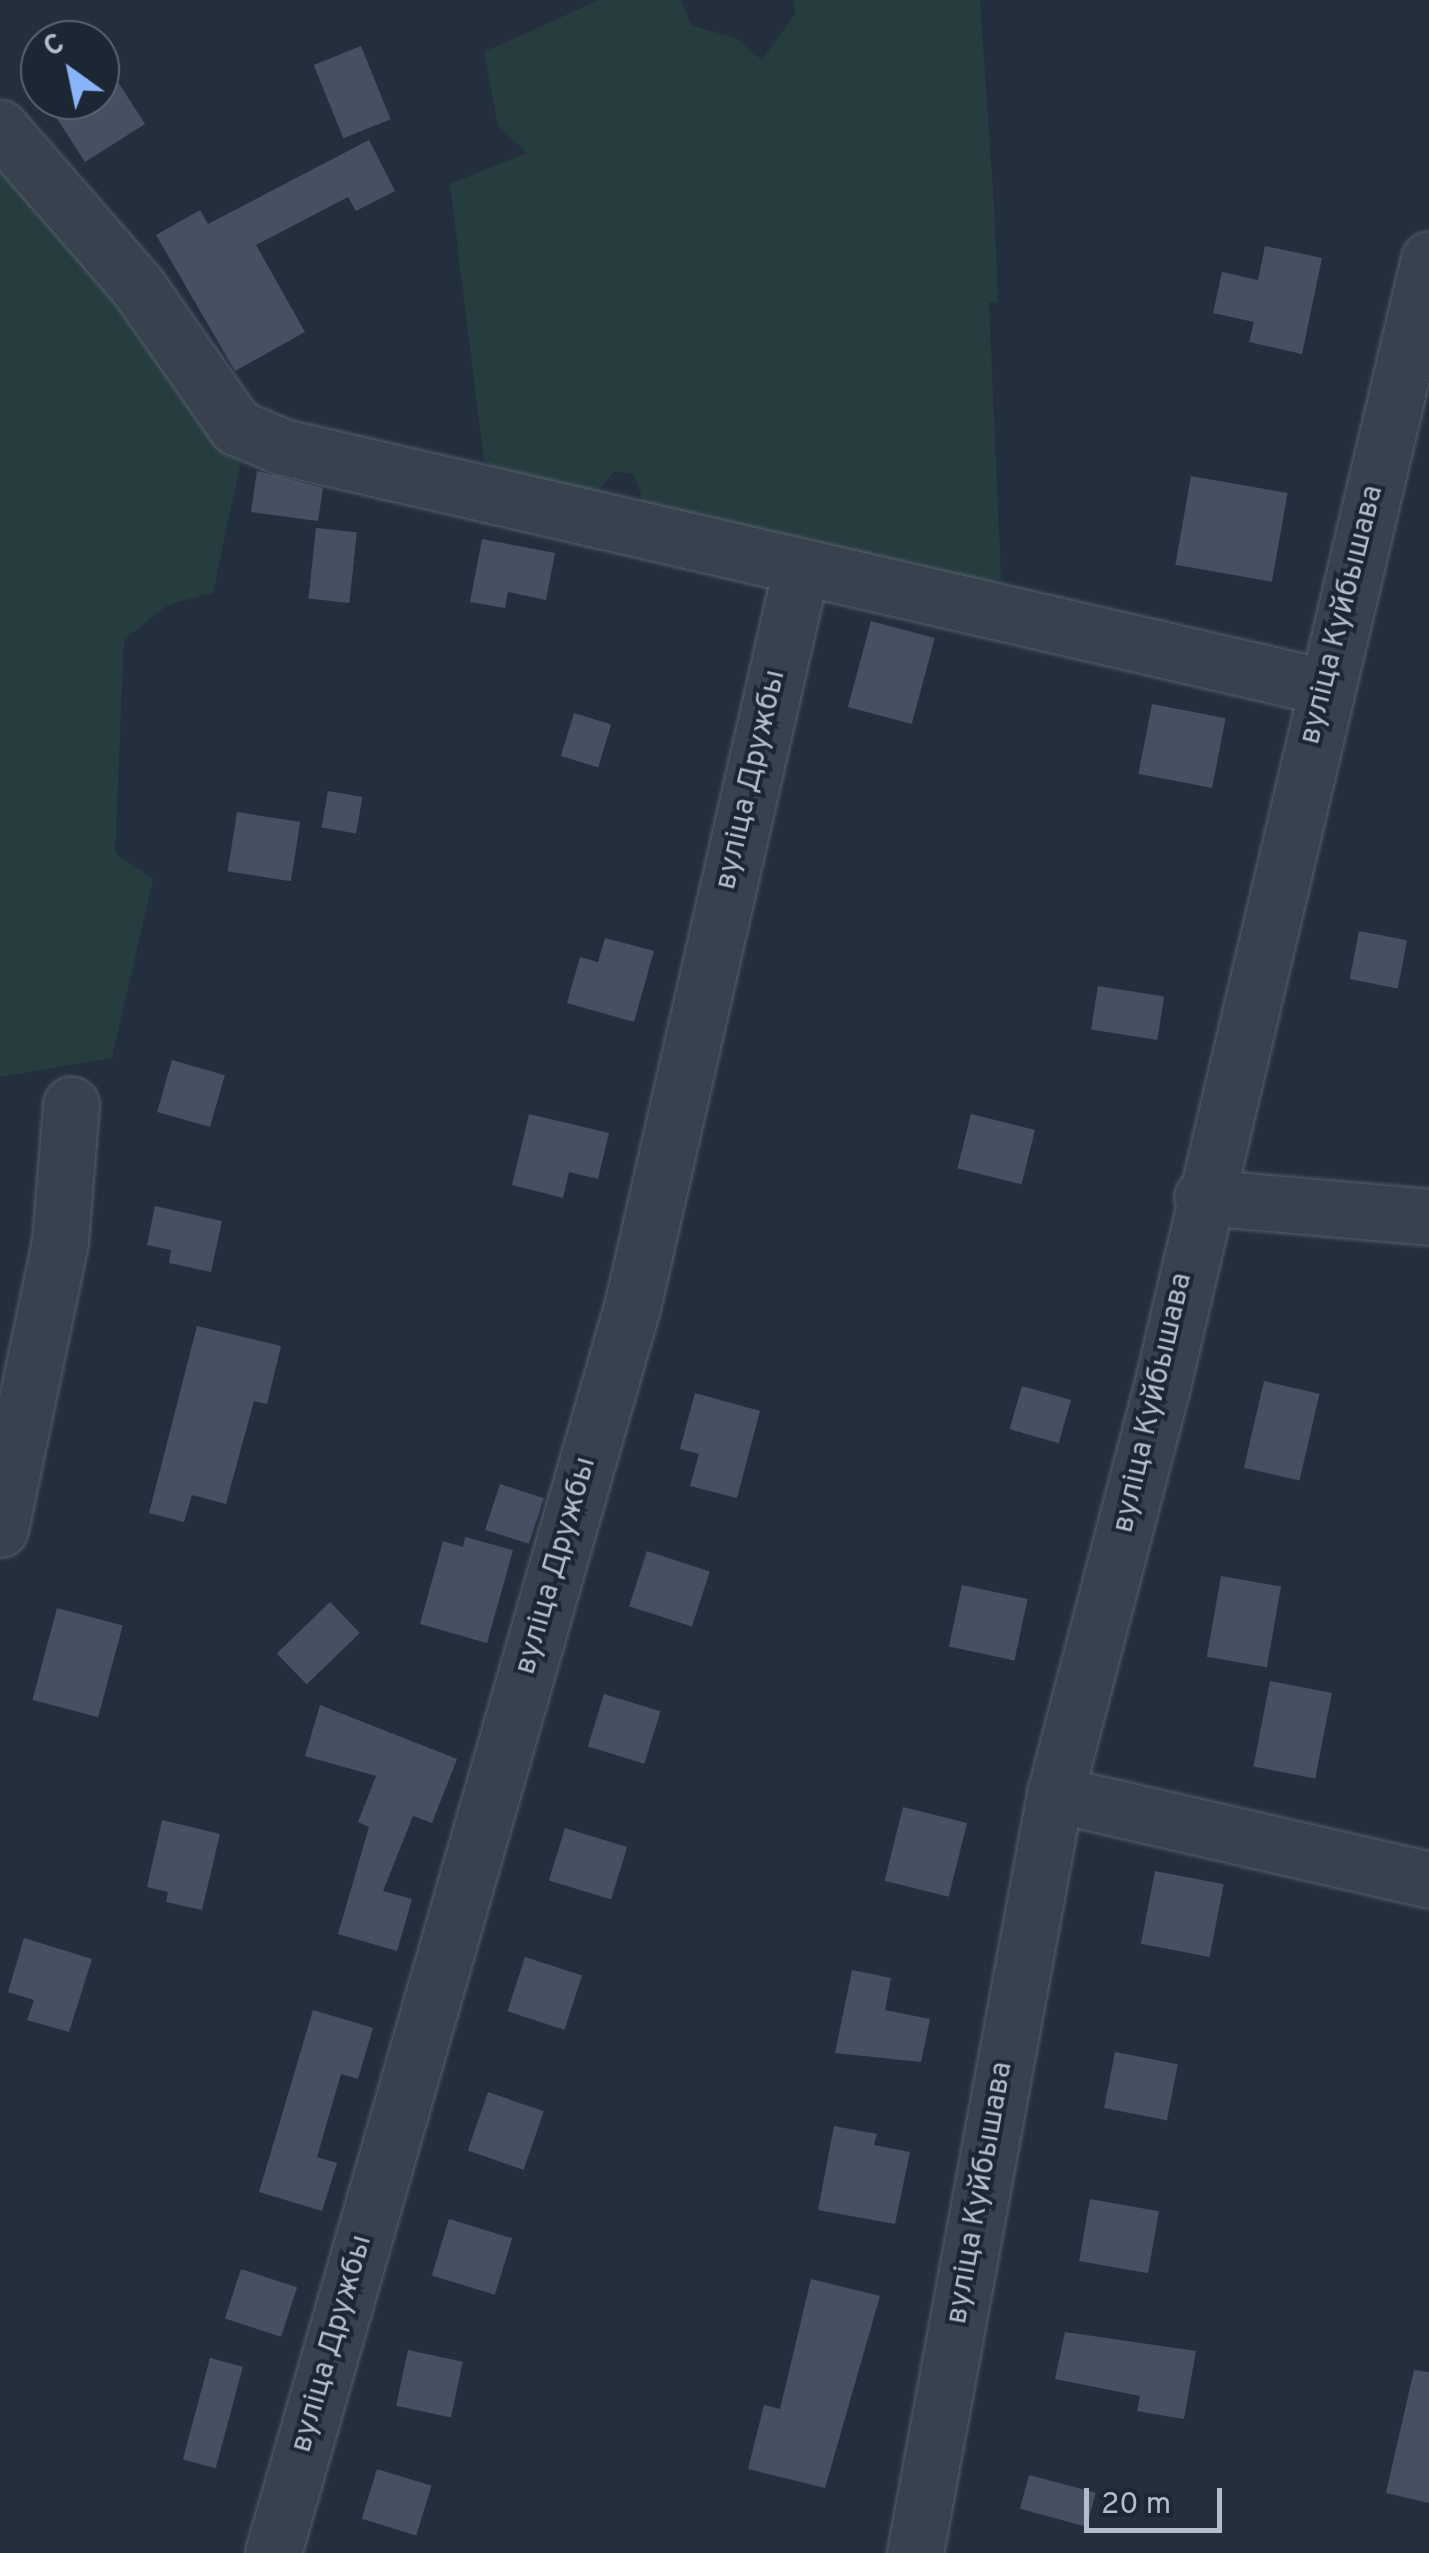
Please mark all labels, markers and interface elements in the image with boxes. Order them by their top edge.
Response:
north arrow [20,20,120,120]
text: С [37,27,72,66]
street label: вуліца Куйбышава [1293,482,1393,748]
street label: вуліца Дружбы [709,667,795,893]
street label: вуліца Куйбышава [1107,1270,1201,1536]
street label: вуліца Дружбы [509,1453,605,1679]
street label: вуліца Куйбышава [940,2059,1022,2327]
street label: вуліца Дружбы [285,2231,381,2457]
scale bar [1089,2468,1226,2530]
text: 20 m [1101,2487,1171,2524]

